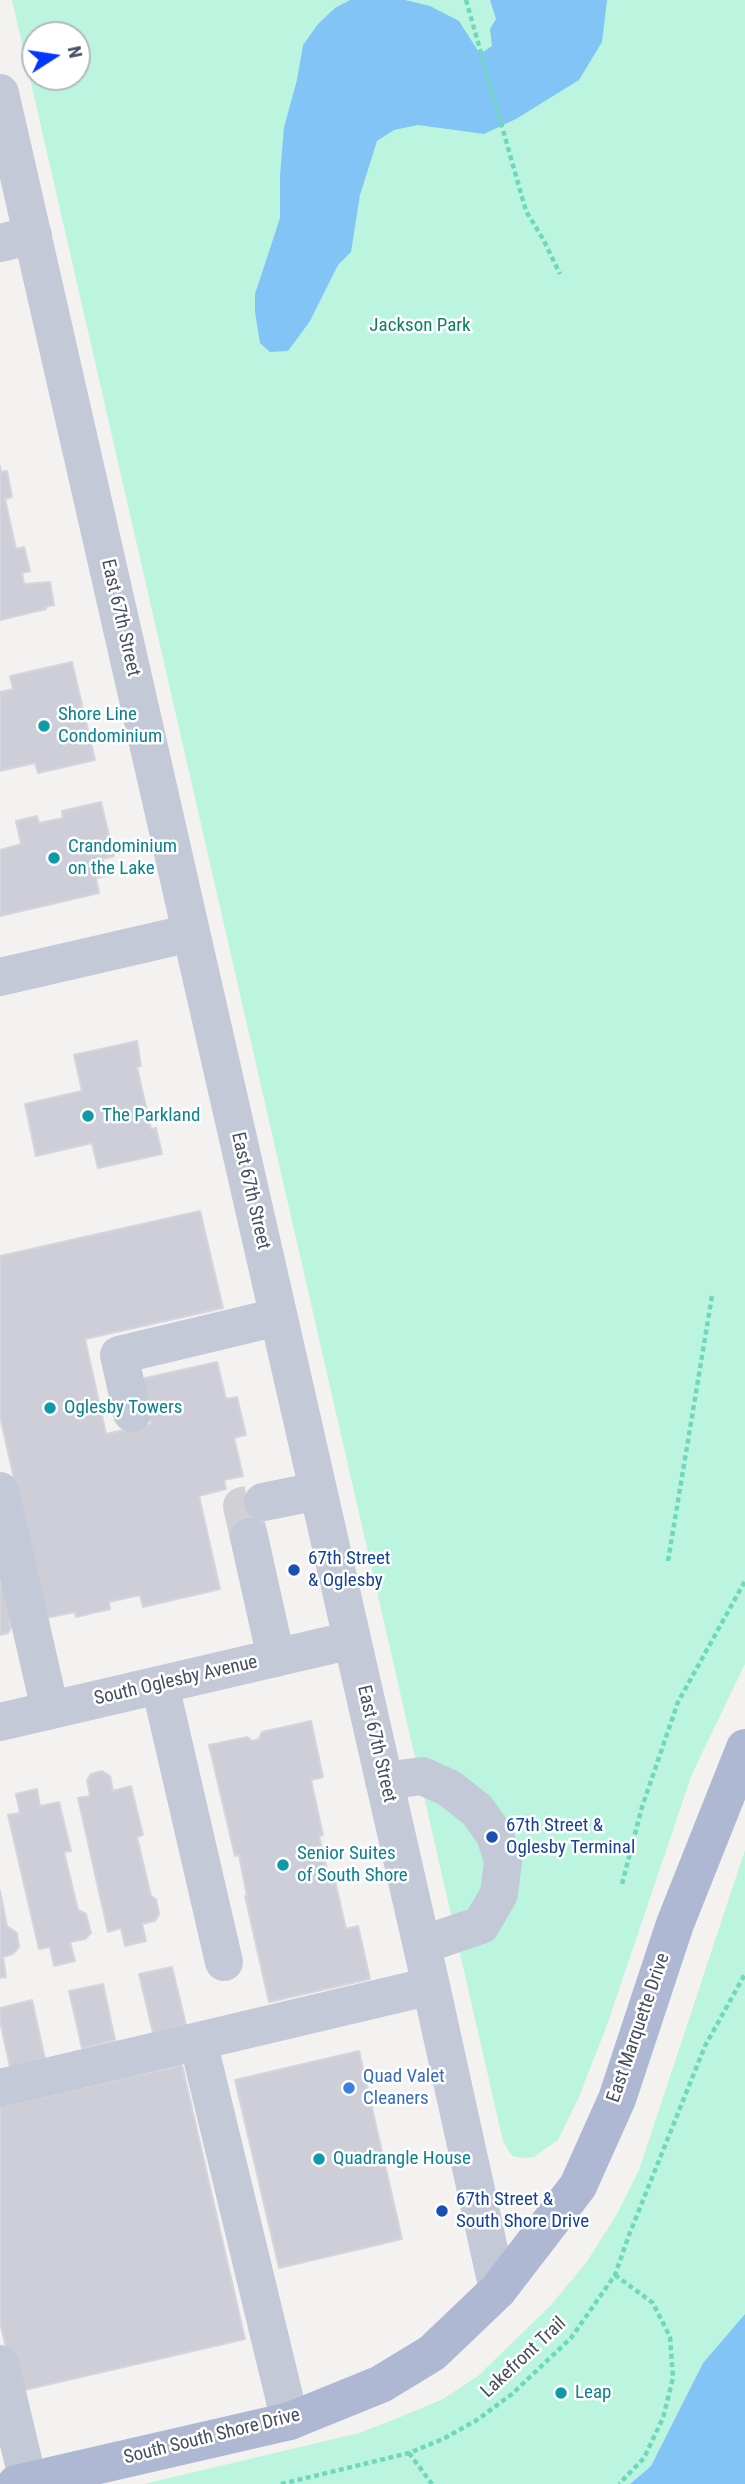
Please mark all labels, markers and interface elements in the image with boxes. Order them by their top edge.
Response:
north arrow [21,21,91,91]
text: N [63,44,88,60]
park label: Jackson Park [369,315,471,337]
street label: East 67th Street [95,557,145,679]
place label: Shore Line Condominium [58,704,162,748]
marker: Shore Line Condominium [36,718,52,734]
place label: Crandominium on the Lake [68,836,177,880]
marker: Crandominium on the Lake [46,850,62,866]
place label: The Parkland [102,1105,200,1127]
marker: The Parkland [80,1108,96,1124]
street label: East 67th Street [225,1130,275,1252]
place label: Oglesby Towers [64,1397,182,1419]
marker: Oglesby Towers [42,1400,58,1416]
place label: 67th Street & Oglesby [308,1548,390,1592]
marker: 67th Street & Oglesby [286,1562,302,1578]
street label: South Oglesby Avenue [92,1651,260,1711]
street label: East 67th Street [351,1683,401,1805]
place label: 67th Street & Oglesby Terminal [506,1815,635,1859]
marker: 67th Street & Oglesby Terminal [484,1829,500,1845]
place label: Senior Suites of South Shore [297,1843,408,1887]
marker: Senior Suites of South Shore [275,1857,291,1873]
street label: East Marquette Drive [603,1950,675,2106]
place label: Quad Valet Cleaners [363,2066,445,2110]
marker: Quad Valet Cleaners [341,2080,357,2096]
place label: Quadrangle House [333,2148,471,2170]
marker: Quadrangle House [311,2151,327,2167]
place label: 67th Street & South Shore Drive [456,2189,589,2233]
marker: 67th Street & South Shore Drive [434,2203,450,2219]
street label: Lakefront Trail [477,2313,571,2403]
place label: Leap [575,2382,611,2404]
marker: Leap [553,2385,569,2401]
street label: South South Shore Drive [122,2404,302,2470]

